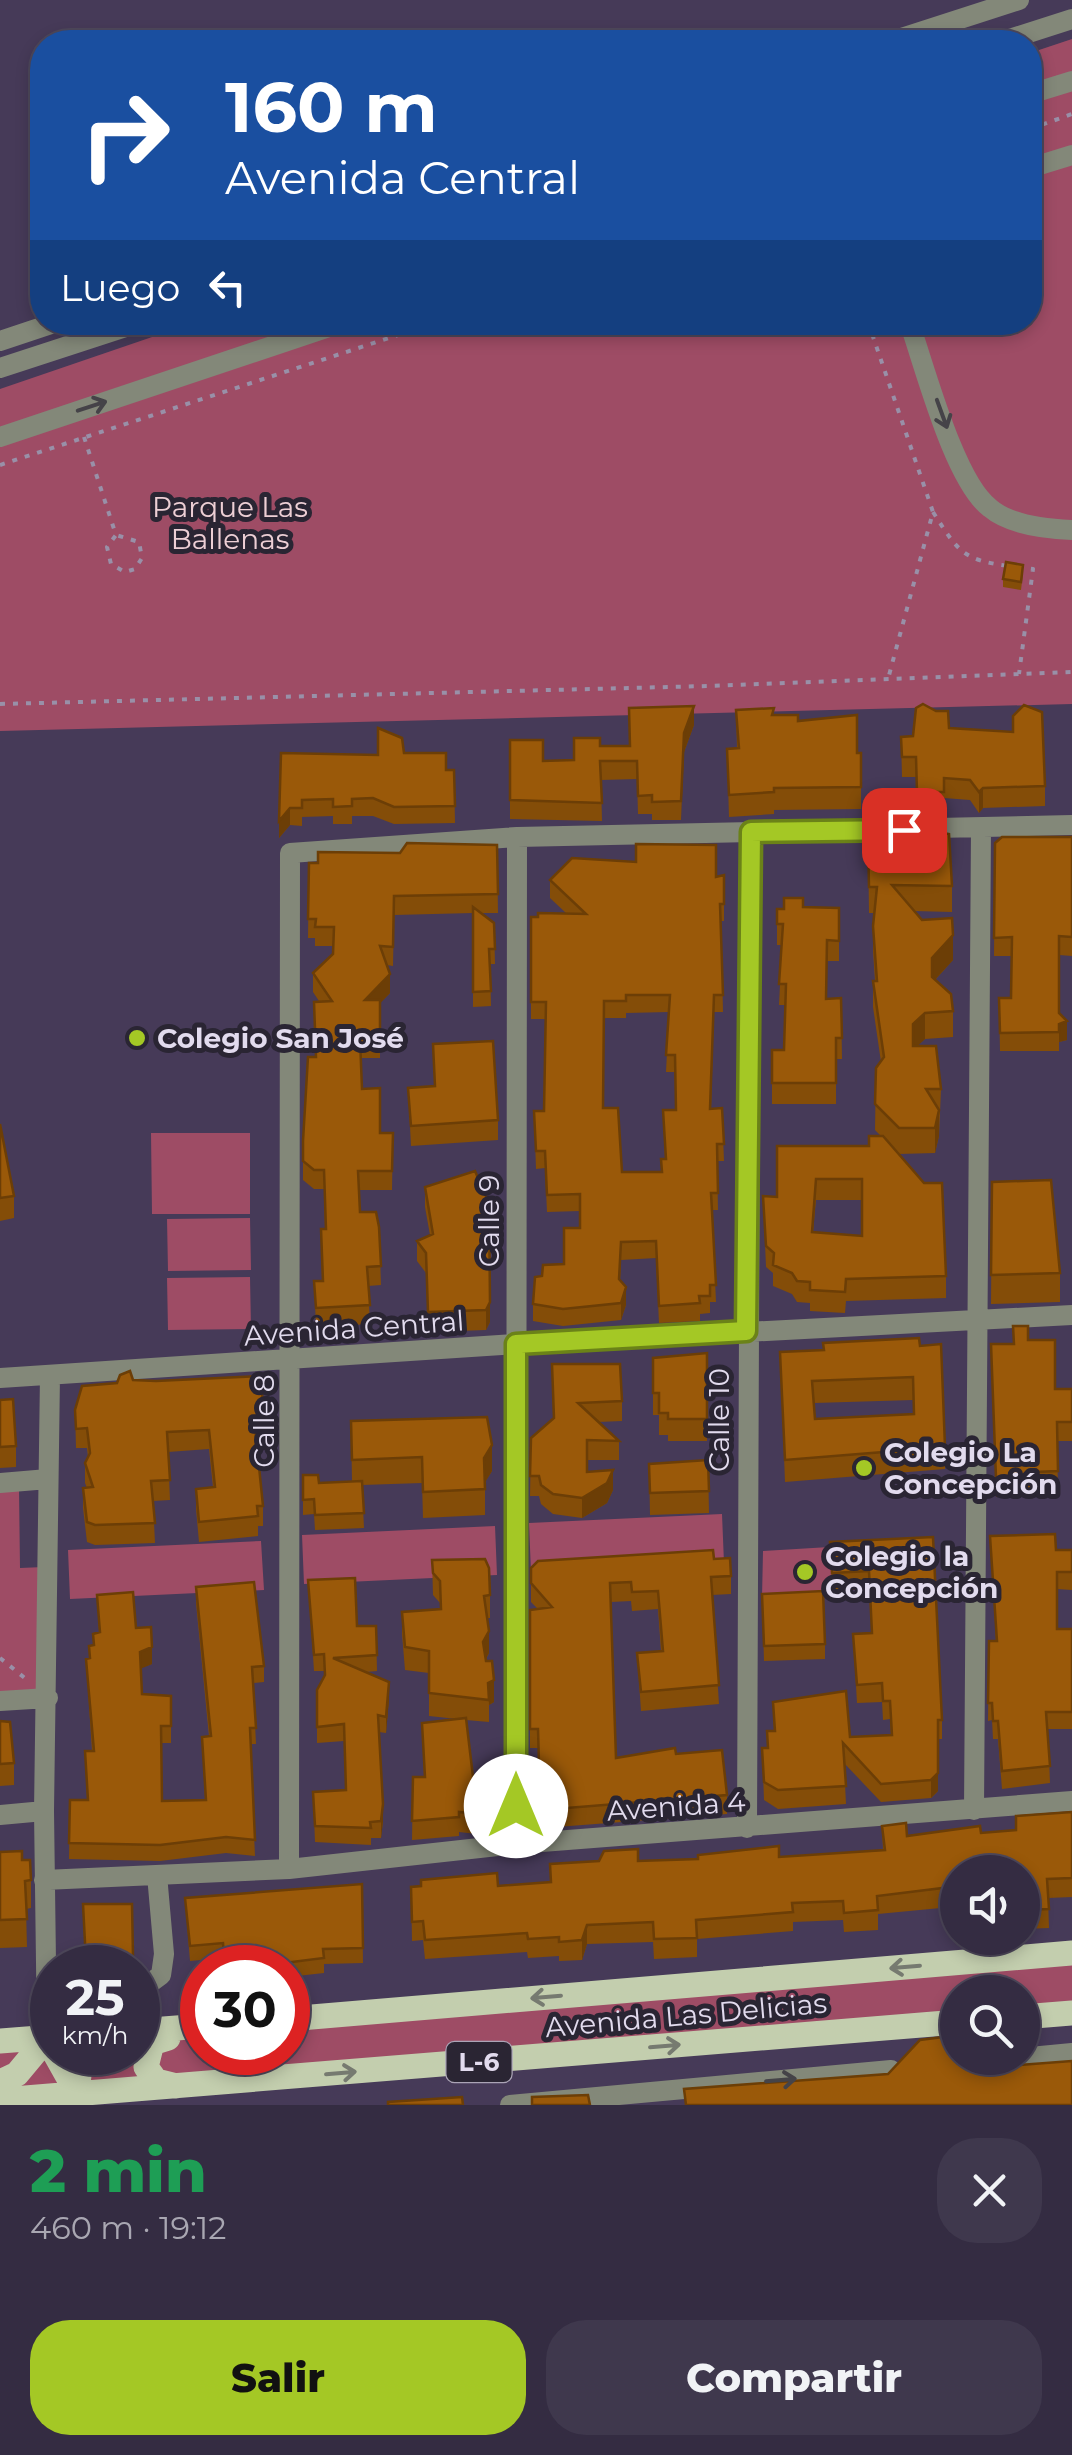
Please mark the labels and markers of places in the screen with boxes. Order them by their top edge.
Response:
pin [862,788,947,873]
place label: Colegio San José [157,1021,404,1055]
marker: Colegio San José [126,1027,148,1049]
place label: Colegio La Concepción [884,1435,1057,1501]
marker: Colegio La Concepción [853,1457,875,1479]
place label: Colegio la Concepción [825,1539,998,1605]
marker: Colegio la Concepción [794,1561,816,1583]

